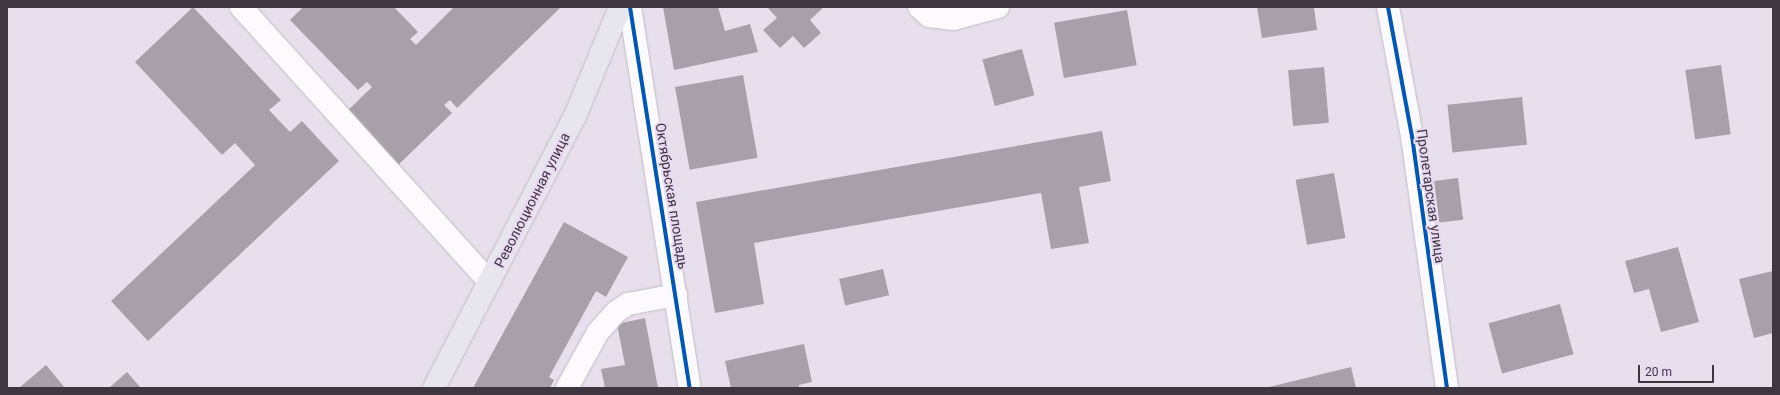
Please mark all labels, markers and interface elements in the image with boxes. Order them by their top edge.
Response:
street label: Октябрьская площадь [652,122,692,270]
street label: Пролетарская улица [1413,128,1449,264]
street label: Революционная улица [491,130,573,270]
scale bar [1640,357,1716,383]
text: 20 m [1645,365,1672,379]

